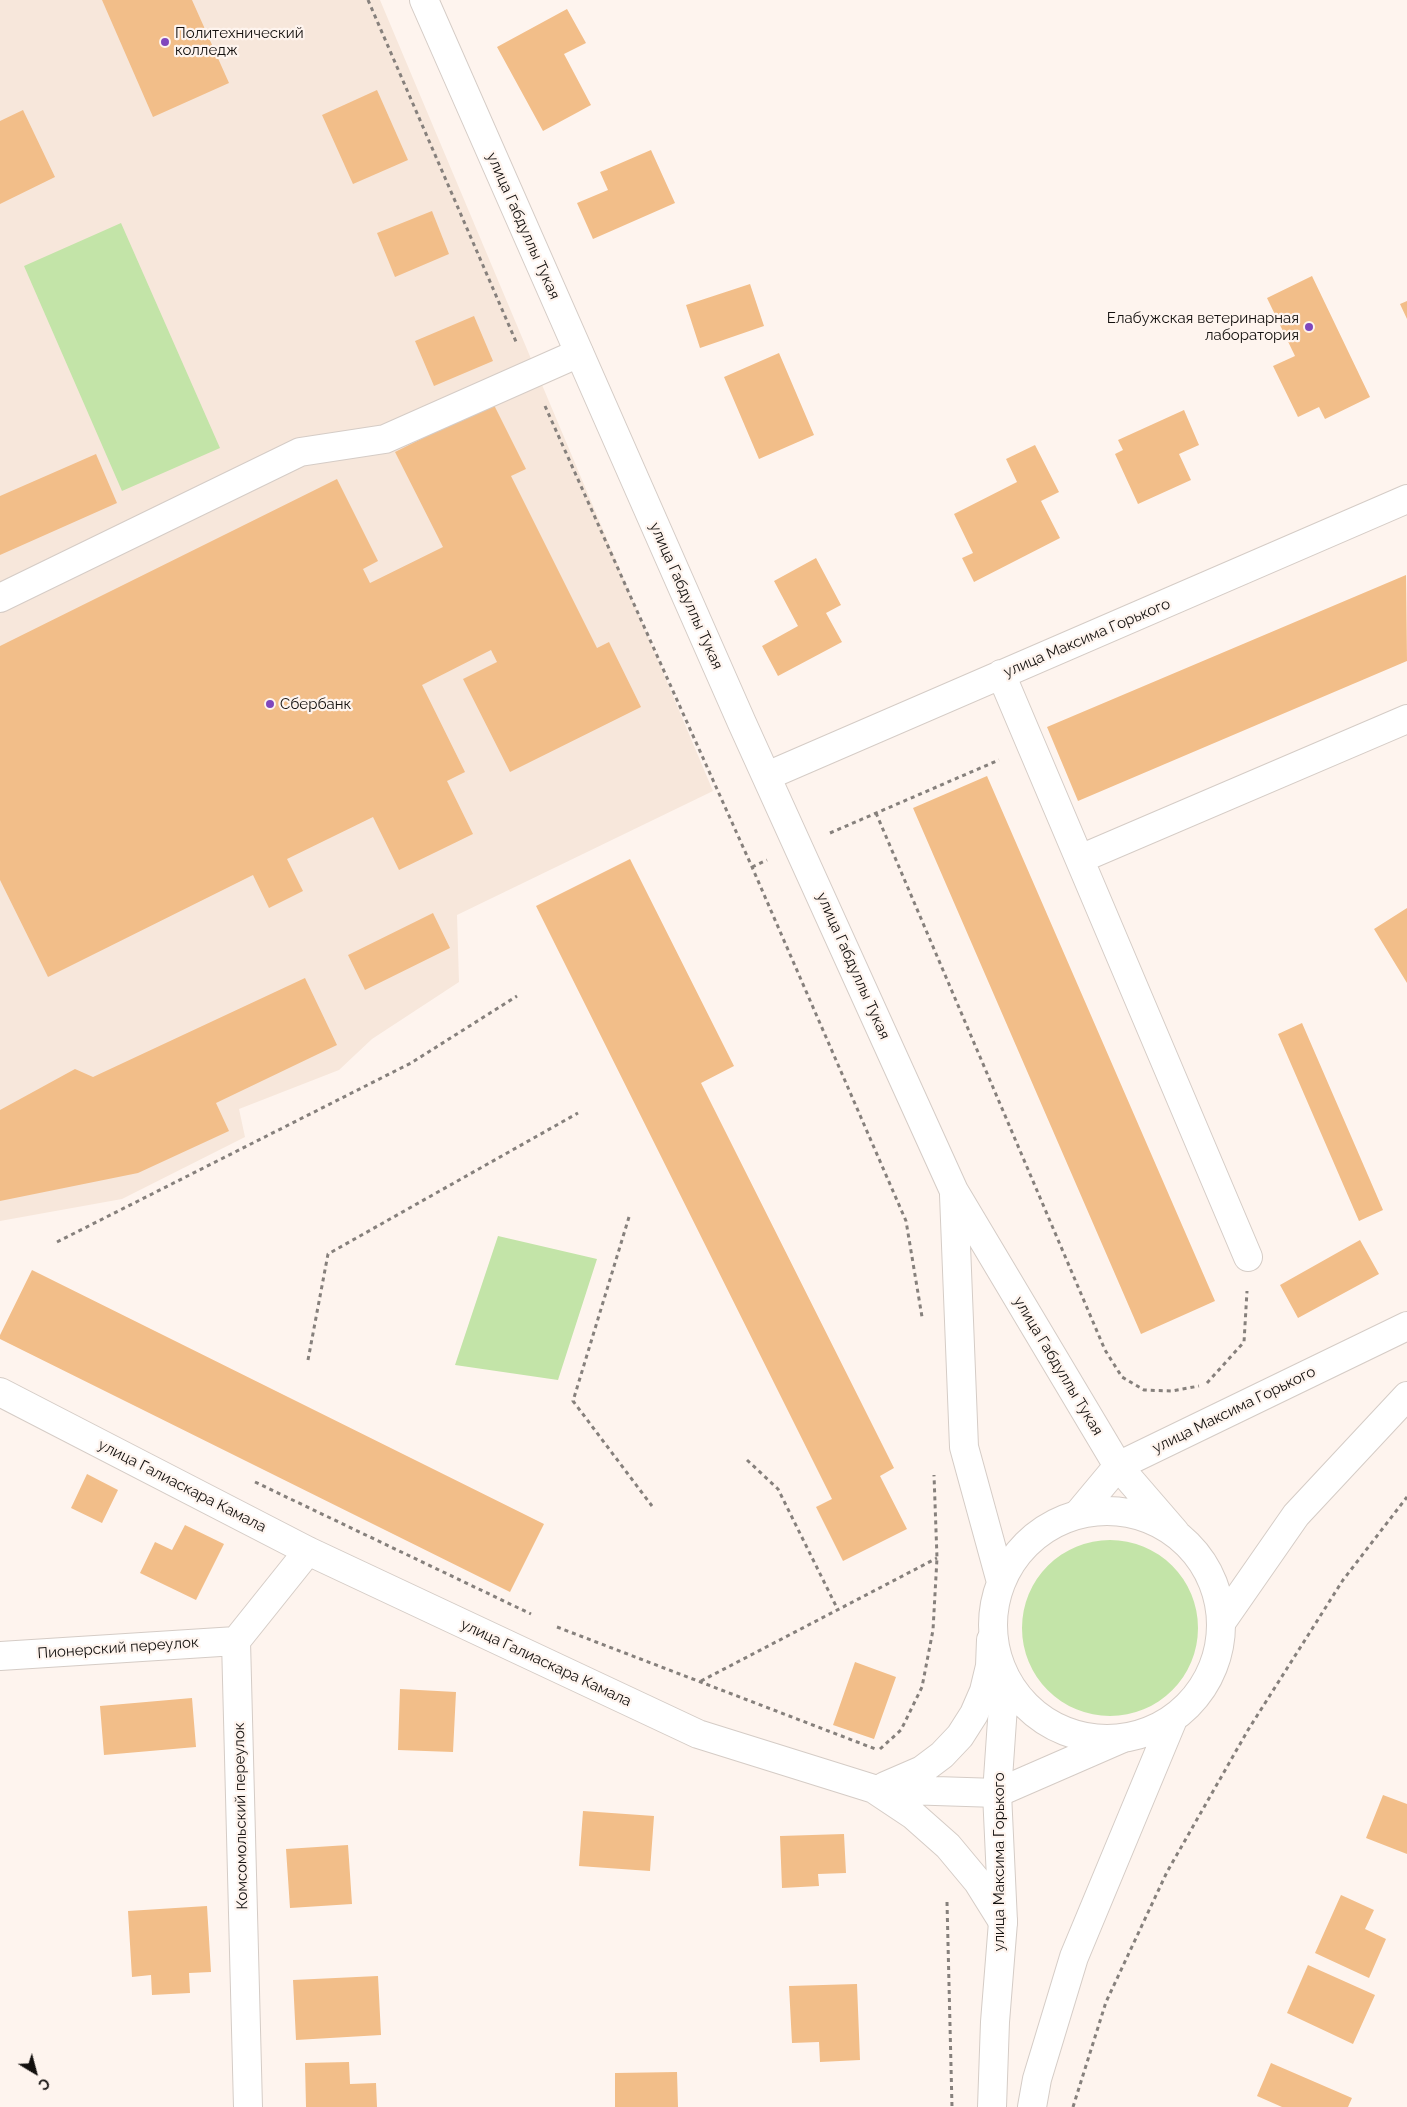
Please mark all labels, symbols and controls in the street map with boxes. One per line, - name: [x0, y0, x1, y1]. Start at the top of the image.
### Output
- place label: Политехнический колледж: [175, 24, 304, 59]
- marker: Политехнический колледж: [159, 36, 171, 48]
- street label: улица Габдуллы Тукая: [482, 150, 564, 302]
- place label: Елабужская ветеринарная лаборатория: [1107, 309, 1299, 344]
- marker: Елабужская ветеринарная лаборатория: [1303, 321, 1315, 333]
- street label: улица Габдуллы Тукая: [645, 520, 727, 672]
- street label: улица Максима Горького: [1001, 595, 1173, 681]
- place label: Сбербанк: [280, 695, 351, 713]
- marker: Сбербанк: [264, 698, 276, 710]
- street label: улица Габдуллы Тукая: [812, 890, 894, 1042]
- street label: улица Габдуллы Тукая: [1009, 1293, 1107, 1439]
- street label: улица Максима Горького: [1150, 1363, 1318, 1457]
- street label: улица Галиаскара Камала: [95, 1436, 269, 1536]
- street label: улица Галиаскара Камала: [458, 1615, 634, 1711]
- street label: Пионерский переулок: [37, 1633, 199, 1663]
- street label: Комсомольский переулок: [230, 1722, 252, 1910]
- street label: улица Максима Горького: [990, 1772, 1008, 1952]
- north arrow: [10, 2047, 60, 2097]
- text: С: [35, 2075, 53, 2093]

